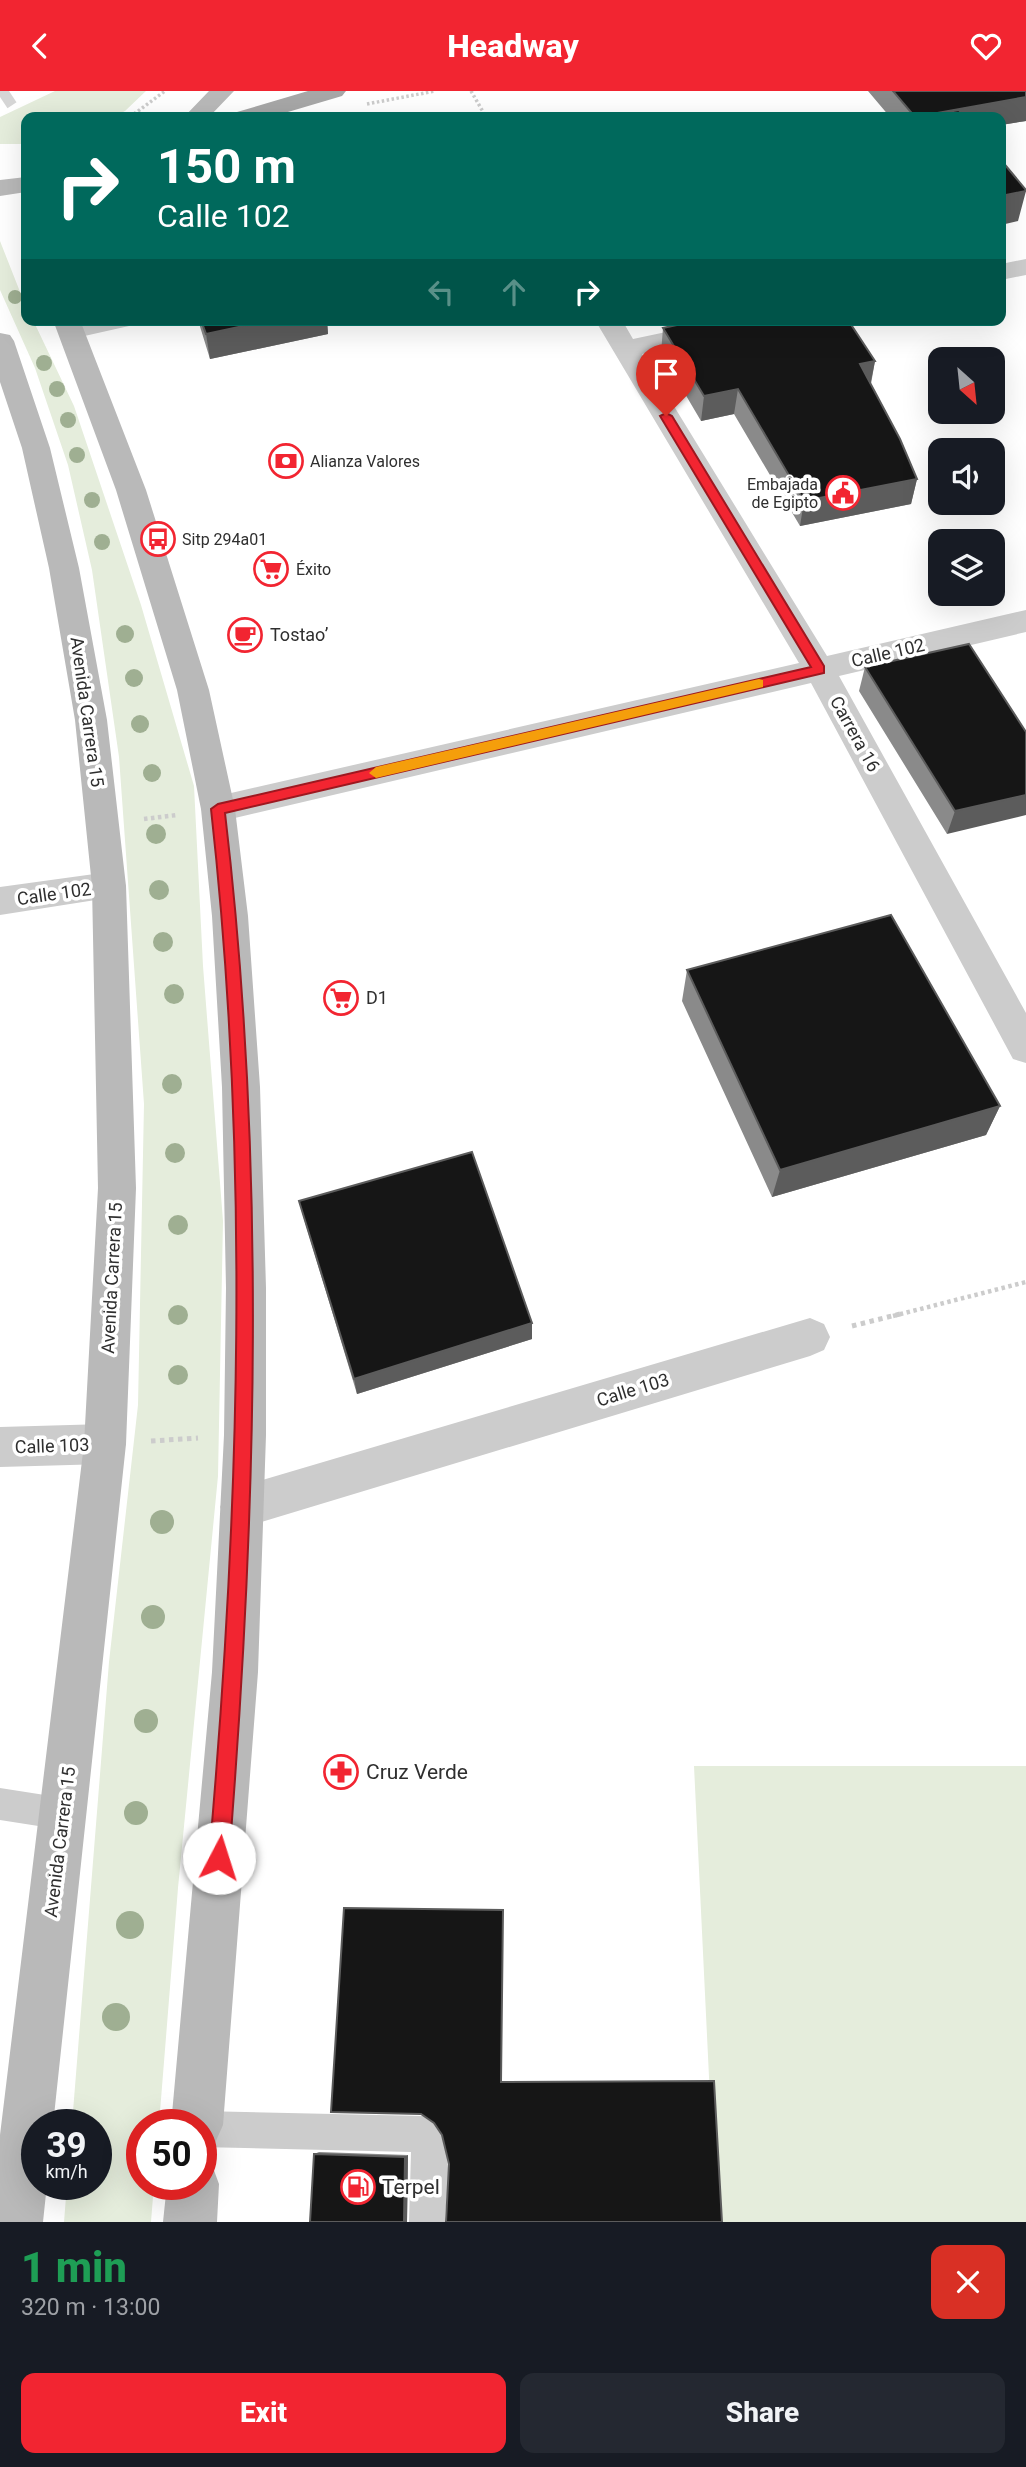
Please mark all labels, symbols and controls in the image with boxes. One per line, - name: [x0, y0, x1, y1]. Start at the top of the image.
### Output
- icon: back: [21, 27, 59, 65]
- text: Headway: [447, 27, 579, 65]
- icon: heart: [967, 27, 1005, 65]
- text: 150 m: [157, 138, 296, 195]
- icon: right: [42, 140, 133, 231]
- text: Calle 102: [157, 197, 290, 235]
- icon: left: [422, 273, 460, 311]
- icon: ahead: [495, 273, 533, 311]
- icon: right: [568, 273, 606, 311]
- pin: [636, 344, 696, 416]
- north arrow: [928, 347, 1004, 423]
- map controls: [928, 347, 1005, 606]
- icon: arrive: [647, 355, 685, 393]
- button: sound: [928, 438, 1005, 515]
- bank icon: Alianza Valores: [267, 442, 305, 480]
- place label: Alianza Valores: [310, 452, 420, 471]
- public building icon: Embajada de Egipto: [824, 474, 862, 512]
- place label: Embajada de Egipto: [747, 475, 818, 512]
- bus stop icon: Sitp 294a01: [139, 520, 177, 558]
- button: layers: [928, 529, 1005, 606]
- place label: Sitp 294a01: [182, 530, 267, 549]
- supermarket icon: Éxito: [252, 550, 290, 588]
- place label: Éxito: [296, 560, 331, 579]
- cafe icon: Tostao’: [226, 616, 264, 654]
- place label: Tostao’: [270, 624, 328, 645]
- street label: Calle 102: [849, 634, 927, 671]
- street label: Avenida Carrera 15: [67, 635, 108, 788]
- street label: Carrera 16: [826, 692, 885, 775]
- street label: Calle 102: [16, 878, 92, 909]
- supermarket icon: D1: [322, 979, 360, 1017]
- place label: D1: [366, 987, 388, 1008]
- street label: Avenida Carrera 15: [97, 1202, 126, 1354]
- street label: Calle 103: [594, 1369, 672, 1410]
- street label: Calle 103: [14, 1434, 90, 1457]
- pharmacy icon: Cruz Verde: [322, 1753, 360, 1791]
- place label: Cruz Verde: [366, 1760, 468, 1784]
- street label: Avenida Carrera 15: [40, 1765, 79, 1918]
- position arrow: [182, 1821, 256, 1895]
- speed limit sign: 50: [126, 2109, 217, 2200]
- text: 39: [46, 2125, 87, 2166]
- text: km/h: [45, 2161, 88, 2182]
- fuel station icon: Terpel: [339, 2168, 377, 2206]
- place label: Terpel: [382, 2175, 440, 2199]
- text: 1 min: [21, 2243, 127, 2292]
- button: close: [931, 2245, 1005, 2319]
- text: 320 m · 13:00: [21, 2294, 160, 2321]
- button: Exit: [21, 2373, 506, 2453]
- button: Share: [520, 2373, 1005, 2453]

